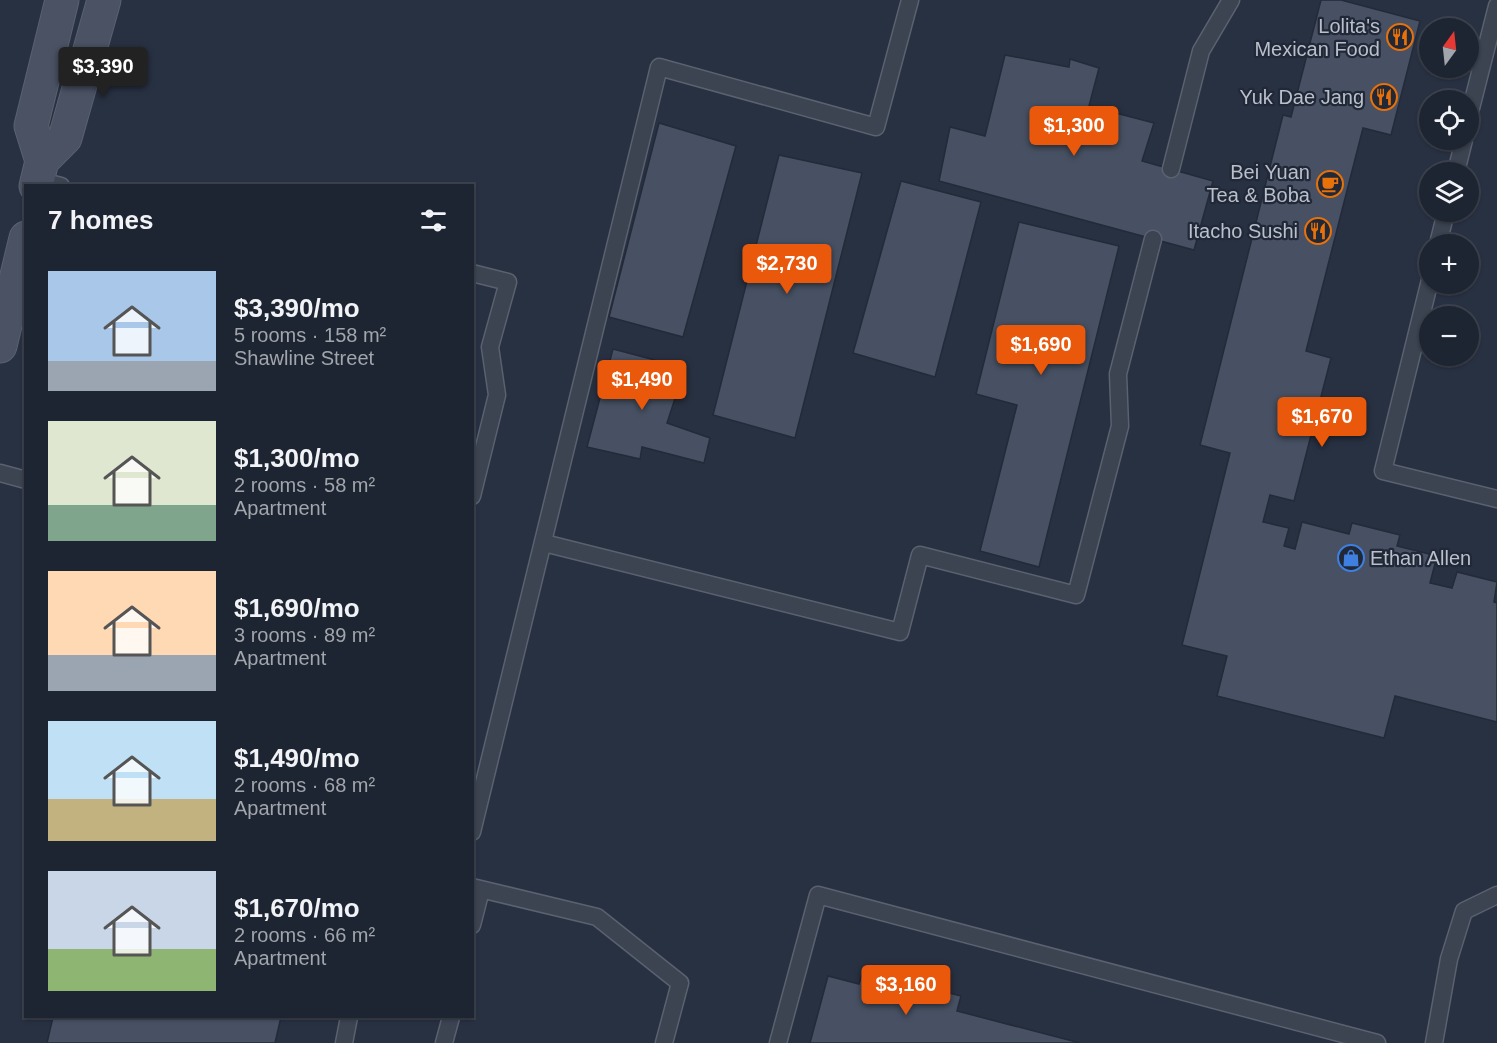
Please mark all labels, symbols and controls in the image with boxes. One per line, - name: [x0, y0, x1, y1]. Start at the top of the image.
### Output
- place label: Lolita's Mexican Food: [1254, 15, 1380, 60]
- north arrow: [1419, 18, 1479, 78]
- map controls: [1419, 18, 1479, 366]
- restaurant icon: Lolita's Mexican Food: [1385, 22, 1415, 52]
- pin: $3,390: [54, 47, 152, 98]
- text: $3,390: [72, 55, 134, 77]
- restaurant icon: Yuk Dae Jang: [1369, 82, 1399, 112]
- place label: Yuk Dae Jang: [1239, 86, 1364, 108]
- button: locate: [1419, 90, 1479, 150]
- pin: $1,300: [1025, 106, 1123, 157]
- text: $1,300: [1043, 114, 1105, 136]
- place label: Bei Yuan Tea & Boba: [1207, 161, 1311, 206]
- button: layers: [1419, 162, 1479, 222]
- cafe icon: Bei Yuan Tea & Boba: [1315, 169, 1345, 199]
- icon: filters: [417, 204, 450, 237]
- text: 7 homes: [48, 205, 154, 235]
- restaurant icon: Itacho Sushi: [1303, 216, 1333, 246]
- place label: Itacho Sushi: [1188, 220, 1298, 242]
- button: +: [1419, 234, 1479, 294]
- pin: $2,730: [738, 244, 836, 295]
- text: $2,730: [756, 252, 818, 274]
- text: $3,390/mo: [234, 293, 360, 323]
- icon: home: [96, 295, 168, 367]
- button: −: [1419, 306, 1479, 366]
- text: 5 rooms · 158 m²: [234, 324, 386, 346]
- pin: $1,690: [992, 325, 1090, 376]
- text: $1,690: [1010, 333, 1072, 355]
- text: Shawline Street: [234, 347, 374, 369]
- pin: $1,490: [593, 360, 691, 411]
- text: $1,490: [611, 368, 673, 390]
- pin: $1,670: [1273, 397, 1371, 448]
- text: $1,670: [1291, 405, 1353, 427]
- text: $1,300/mo: [234, 443, 360, 473]
- icon: home: [96, 445, 168, 517]
- text: 2 rooms · 58 m²: [234, 474, 375, 496]
- text: Apartment: [234, 497, 326, 519]
- shop icon: Ethan Allen: [1336, 543, 1366, 573]
- place label: Ethan Allen: [1370, 547, 1471, 569]
- text: $1,690/mo: [234, 593, 360, 623]
- icon: home: [96, 595, 168, 667]
- text: 3 rooms · 89 m²: [234, 624, 375, 646]
- text: Apartment: [234, 647, 326, 669]
- text: $1,490/mo: [234, 743, 360, 773]
- icon: home: [96, 745, 168, 817]
- text: 2 rooms · 68 m²: [234, 774, 375, 796]
- text: Apartment: [234, 797, 326, 819]
- text: $1,670/mo: [234, 893, 360, 923]
- icon: home: [96, 895, 168, 967]
- text: 2 rooms · 66 m²: [234, 924, 375, 946]
- text: Apartment: [234, 947, 326, 969]
- pin: $3,160: [857, 965, 955, 1016]
- text: $3,160: [875, 973, 937, 995]

